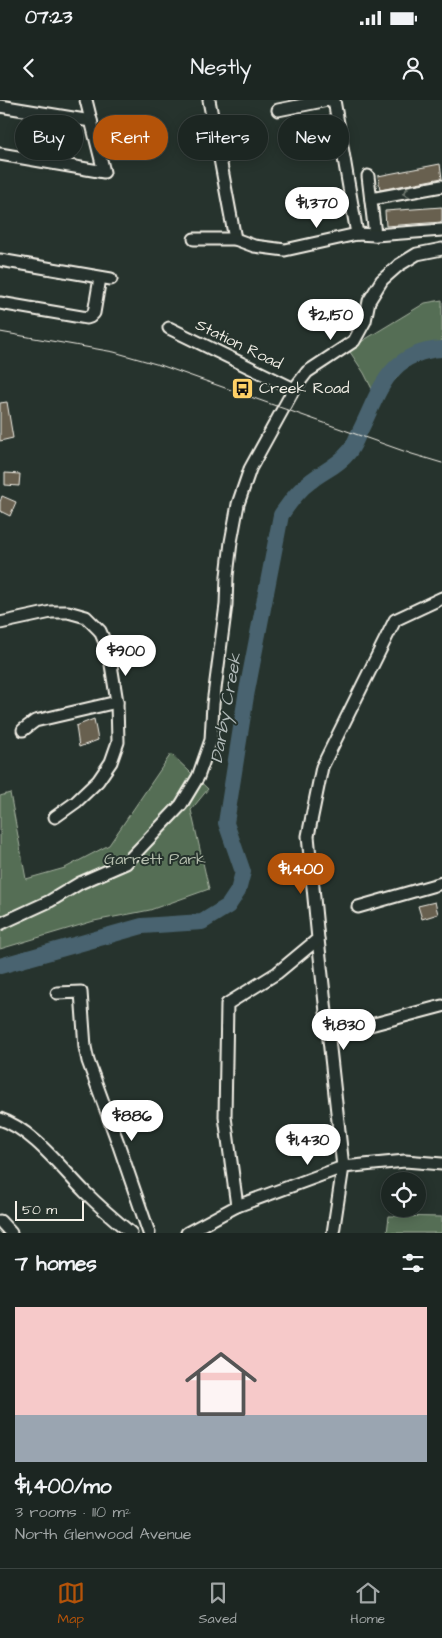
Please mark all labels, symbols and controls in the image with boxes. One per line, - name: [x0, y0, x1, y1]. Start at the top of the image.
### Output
- text: 07:23: [25, 4, 72, 31]
- text: Nestly: [190, 52, 252, 83]
- icon: back: [15, 54, 43, 82]
- icon: person: [399, 54, 427, 82]
- chip: Buy: [15, 115, 83, 160]
- chip: Rent: [93, 115, 168, 160]
- chip: Filters: [178, 115, 268, 160]
- chip: New: [278, 115, 349, 160]
- pin: $1,370: [276, 186, 358, 229]
- one-way arrow: [402, 187, 411, 197]
- text: $1,370: [296, 192, 338, 214]
- pin: $2,150: [290, 298, 372, 341]
- text: $2,150: [309, 304, 353, 326]
- street label: Station Road: [192, 314, 286, 374]
- bus stop icon: Creek Road: [231, 376, 255, 400]
- place label: Creek Road: [259, 377, 349, 399]
- pin: $900: [96, 634, 156, 677]
- text: $900: [107, 640, 145, 662]
- water label: Darby Creek: [204, 650, 249, 765]
- park label: Garrett Park: [104, 848, 206, 870]
- pin: $1,400: [260, 852, 342, 895]
- text: $1,400: [279, 858, 323, 880]
- pin: $1,830: [303, 1008, 385, 1051]
- text: $1,830: [323, 1014, 365, 1036]
- pin: $886: [102, 1100, 162, 1142]
- text: $886: [112, 1105, 152, 1127]
- pin: $1,430: [267, 1124, 349, 1166]
- text: $1,430: [287, 1129, 329, 1151]
- map controls: [381, 1172, 426, 1217]
- button: locate: [381, 1172, 426, 1217]
- scale bar: [15, 1198, 84, 1221]
- text: 50 m: [22, 1200, 57, 1220]
- text: 7 homes: [15, 1249, 97, 1278]
- icon: filters: [399, 1249, 427, 1277]
- icon: home: [176, 1339, 266, 1429]
- text: $1,400/mo: [15, 1472, 112, 1501]
- text: 3 rooms · 110 m²: [15, 1501, 131, 1523]
- text: North Glenwood Avenue: [15, 1523, 191, 1545]
- tab: Map: [57, 1579, 85, 1629]
- tab: Saved: [199, 1579, 237, 1629]
- tab: Home: [350, 1579, 385, 1629]

